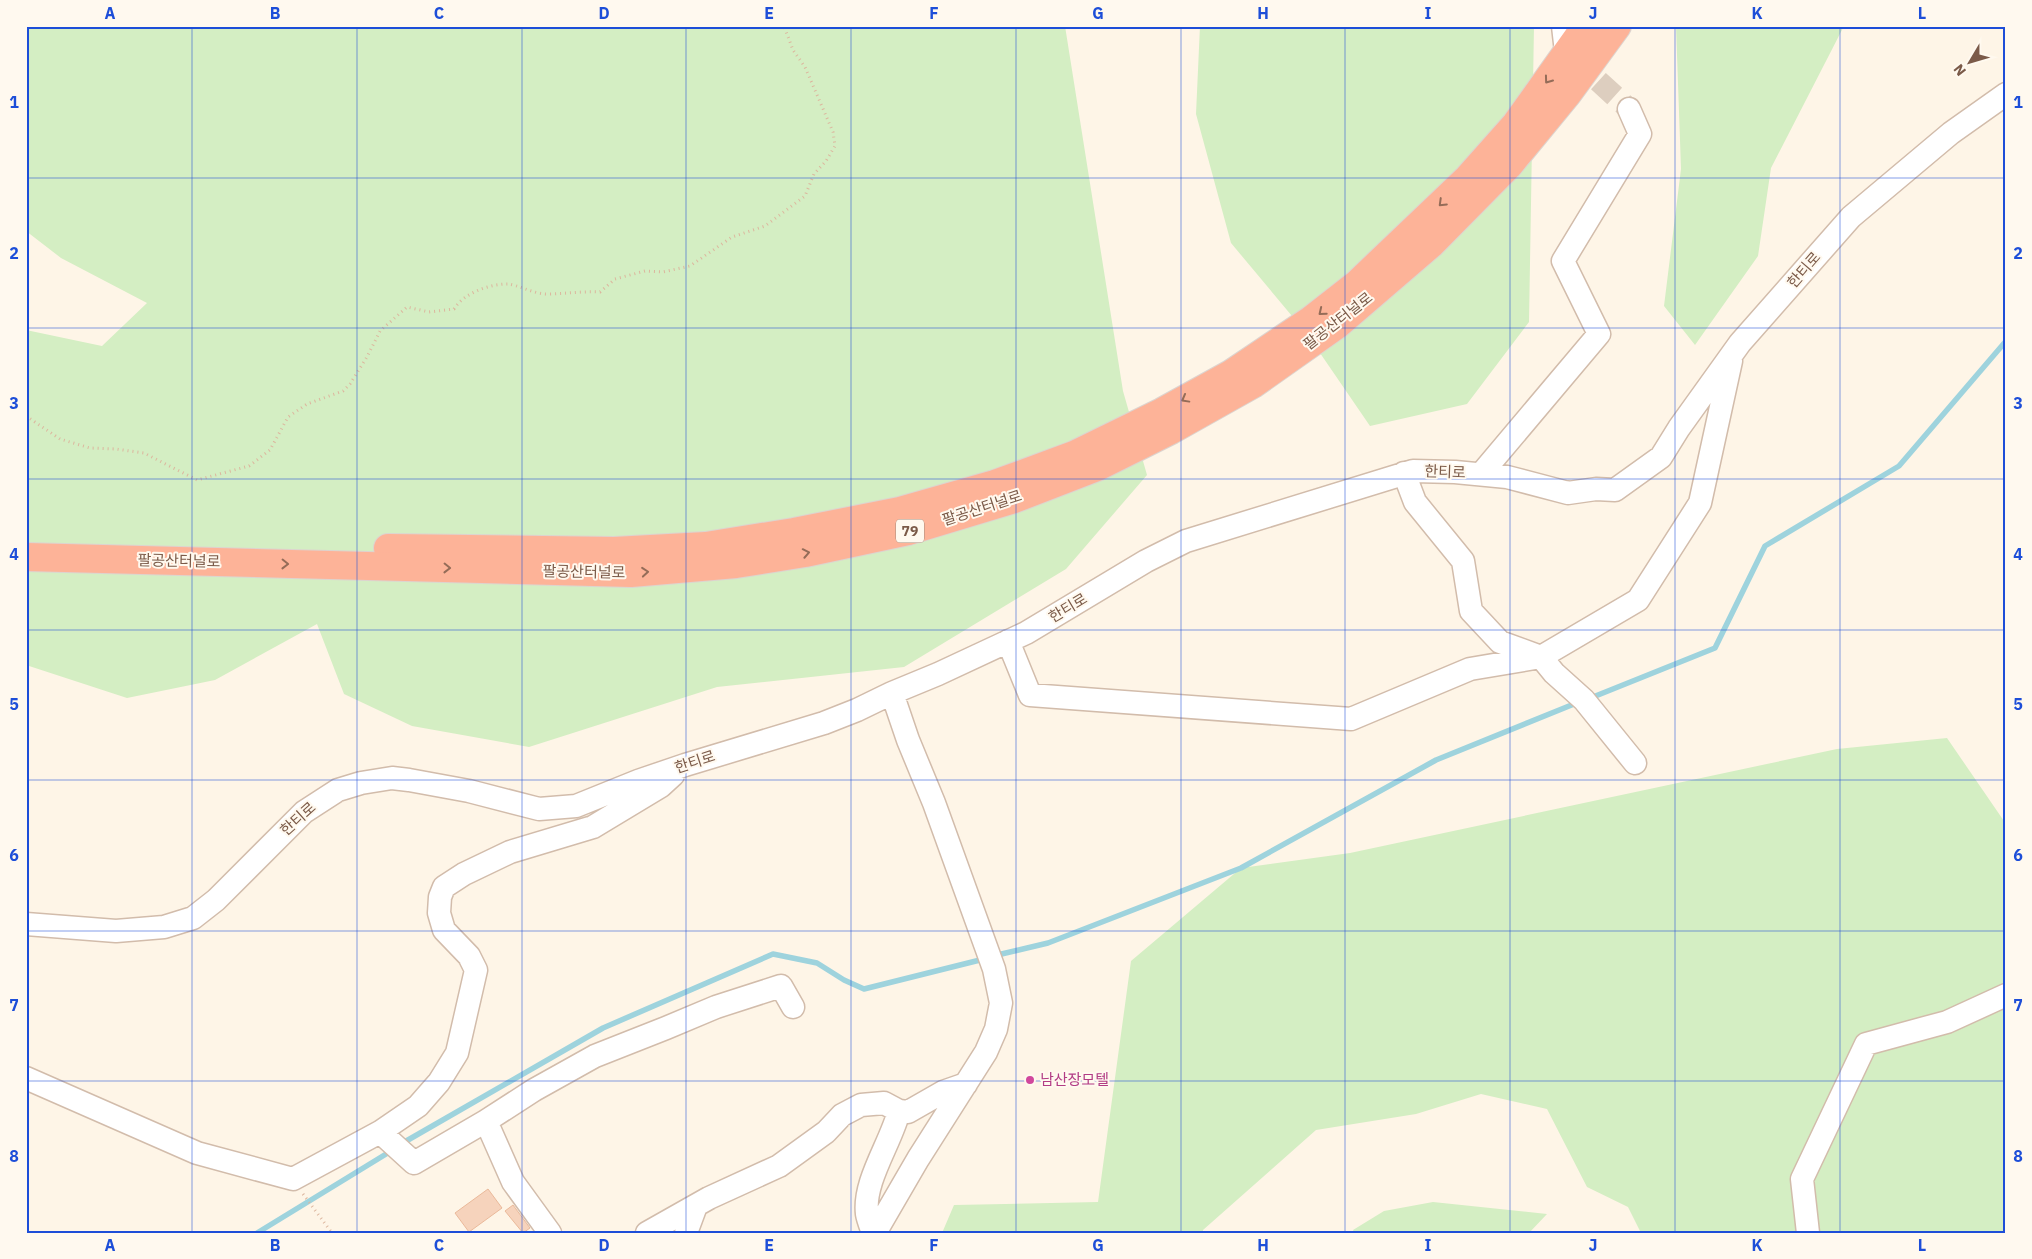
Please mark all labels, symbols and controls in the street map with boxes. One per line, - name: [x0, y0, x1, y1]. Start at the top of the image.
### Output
- text: A: [105, 3, 116, 23]
- text: B: [270, 3, 281, 23]
- text: C: [434, 3, 444, 23]
- text: D: [598, 3, 610, 23]
- text: E: [764, 3, 774, 23]
- text: F: [929, 3, 939, 23]
- text: G: [1092, 3, 1104, 23]
- text: H: [1257, 3, 1269, 23]
- text: I: [1425, 3, 1432, 23]
- text: J: [1589, 3, 1597, 23]
- text: K: [1751, 3, 1763, 23]
- text: L: [1918, 3, 1926, 23]
- north arrow: [1944, 38, 1994, 88]
- text: N: [1950, 60, 1970, 80]
- one-way arrow: [1545, 74, 1554, 84]
- text: 1: [9, 92, 19, 112]
- text: 1: [2013, 92, 2023, 112]
- one-way arrow: [1439, 197, 1448, 206]
- text: 2: [9, 243, 19, 263]
- text: 2: [2013, 243, 2023, 263]
- street label: 한티로: [1783, 248, 1824, 292]
- street label: 팔공산터널로: [1299, 288, 1376, 354]
- one-way arrow: [1318, 306, 1328, 315]
- text: 3: [9, 393, 19, 413]
- one-way arrow: [1181, 393, 1190, 403]
- text: 3: [2013, 393, 2023, 413]
- street label: 한티로: [1424, 461, 1466, 482]
- street label: 팔공산터널로: [940, 486, 1024, 529]
- road number: 79: [896, 520, 924, 542]
- text: 4: [9, 544, 19, 564]
- text: 4: [2013, 544, 2023, 564]
- one-way arrow: [802, 548, 810, 559]
- street label: 팔공산터널로: [137, 550, 221, 571]
- one-way arrow: [282, 559, 289, 569]
- street label: 팔공산터널로: [542, 561, 626, 582]
- one-way arrow: [444, 563, 452, 573]
- one-way arrow: [641, 567, 649, 578]
- street label: 한티로: [1045, 589, 1090, 626]
- text: 5: [9, 694, 19, 714]
- text: 5: [2013, 694, 2023, 714]
- street label: 한티로: [672, 746, 717, 777]
- street label: 한티로: [276, 798, 319, 840]
- text: 6: [9, 845, 19, 865]
- text: 6: [2013, 845, 2023, 865]
- text: 7: [9, 995, 19, 1015]
- text: 7: [2013, 995, 2023, 1015]
- place label: 남산장모텔: [1040, 1070, 1109, 1089]
- marker: 남산장모텔: [1024, 1074, 1036, 1086]
- text: 8: [9, 1146, 19, 1166]
- text: 8: [2013, 1146, 2023, 1166]
- text: A: [105, 1235, 116, 1255]
- text: B: [270, 1235, 281, 1255]
- text: C: [434, 1235, 444, 1255]
- text: D: [598, 1235, 610, 1255]
- text: E: [764, 1235, 774, 1255]
- text: F: [929, 1235, 939, 1255]
- text: G: [1092, 1235, 1104, 1255]
- text: H: [1257, 1235, 1269, 1255]
- text: I: [1425, 1235, 1432, 1255]
- text: J: [1589, 1235, 1597, 1255]
- text: K: [1751, 1235, 1763, 1255]
- text: L: [1918, 1235, 1926, 1255]

